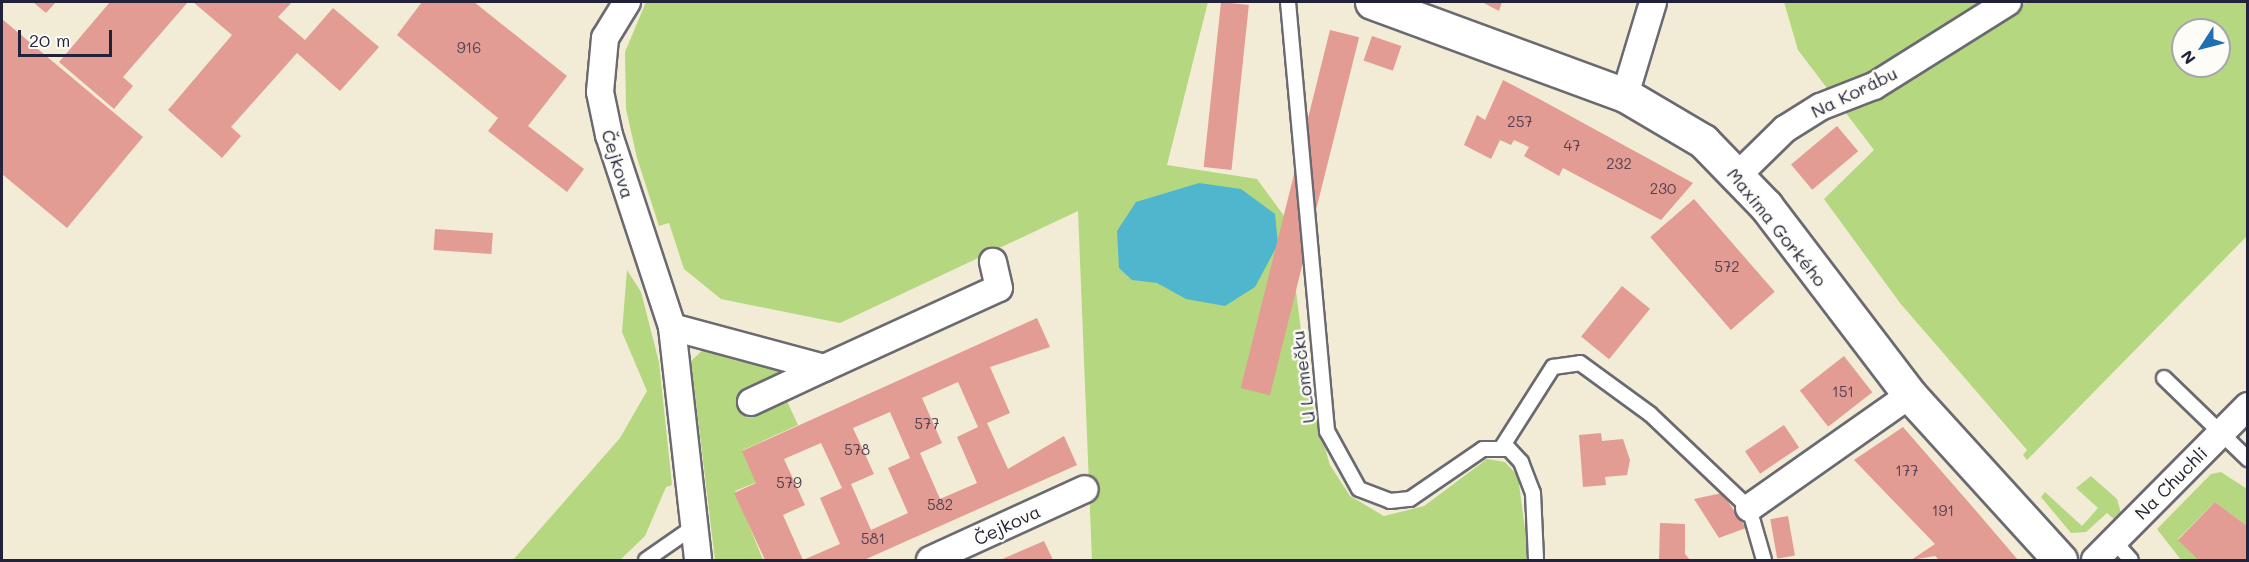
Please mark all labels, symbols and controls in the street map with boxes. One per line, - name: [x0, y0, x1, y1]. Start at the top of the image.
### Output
- scale bar: [21, 18, 116, 56]
- north arrow: [2171, 18, 2231, 78]
- text: 20 m: [29, 28, 70, 52]
- house number: 916: [457, 39, 481, 57]
- text: N: [2176, 47, 2200, 69]
- street label: Na Korábu: [1807, 62, 1901, 122]
- house number: 257: [1507, 113, 1533, 131]
- street label: Čejkova: [597, 127, 639, 201]
- house number: 47: [1563, 137, 1581, 155]
- house number: 232: [1606, 155, 1632, 173]
- street label: Maxima Gorkého: [1723, 163, 1831, 291]
- house number: 230: [1650, 180, 1676, 198]
- house number: 572: [1714, 258, 1740, 276]
- street label: U Lomečku: [1287, 329, 1319, 425]
- house number: 151: [1832, 383, 1854, 401]
- house number: 577: [914, 415, 940, 433]
- house number: 578: [844, 441, 870, 459]
- street label: Na Chuchli: [2130, 442, 2212, 524]
- house number: 177: [1895, 462, 1919, 480]
- house number: 579: [776, 474, 802, 492]
- house number: 582: [927, 496, 953, 514]
- street label: Čejkova: [970, 500, 1044, 550]
- house number: 191: [1932, 502, 1954, 520]
- house number: 581: [861, 530, 885, 548]

